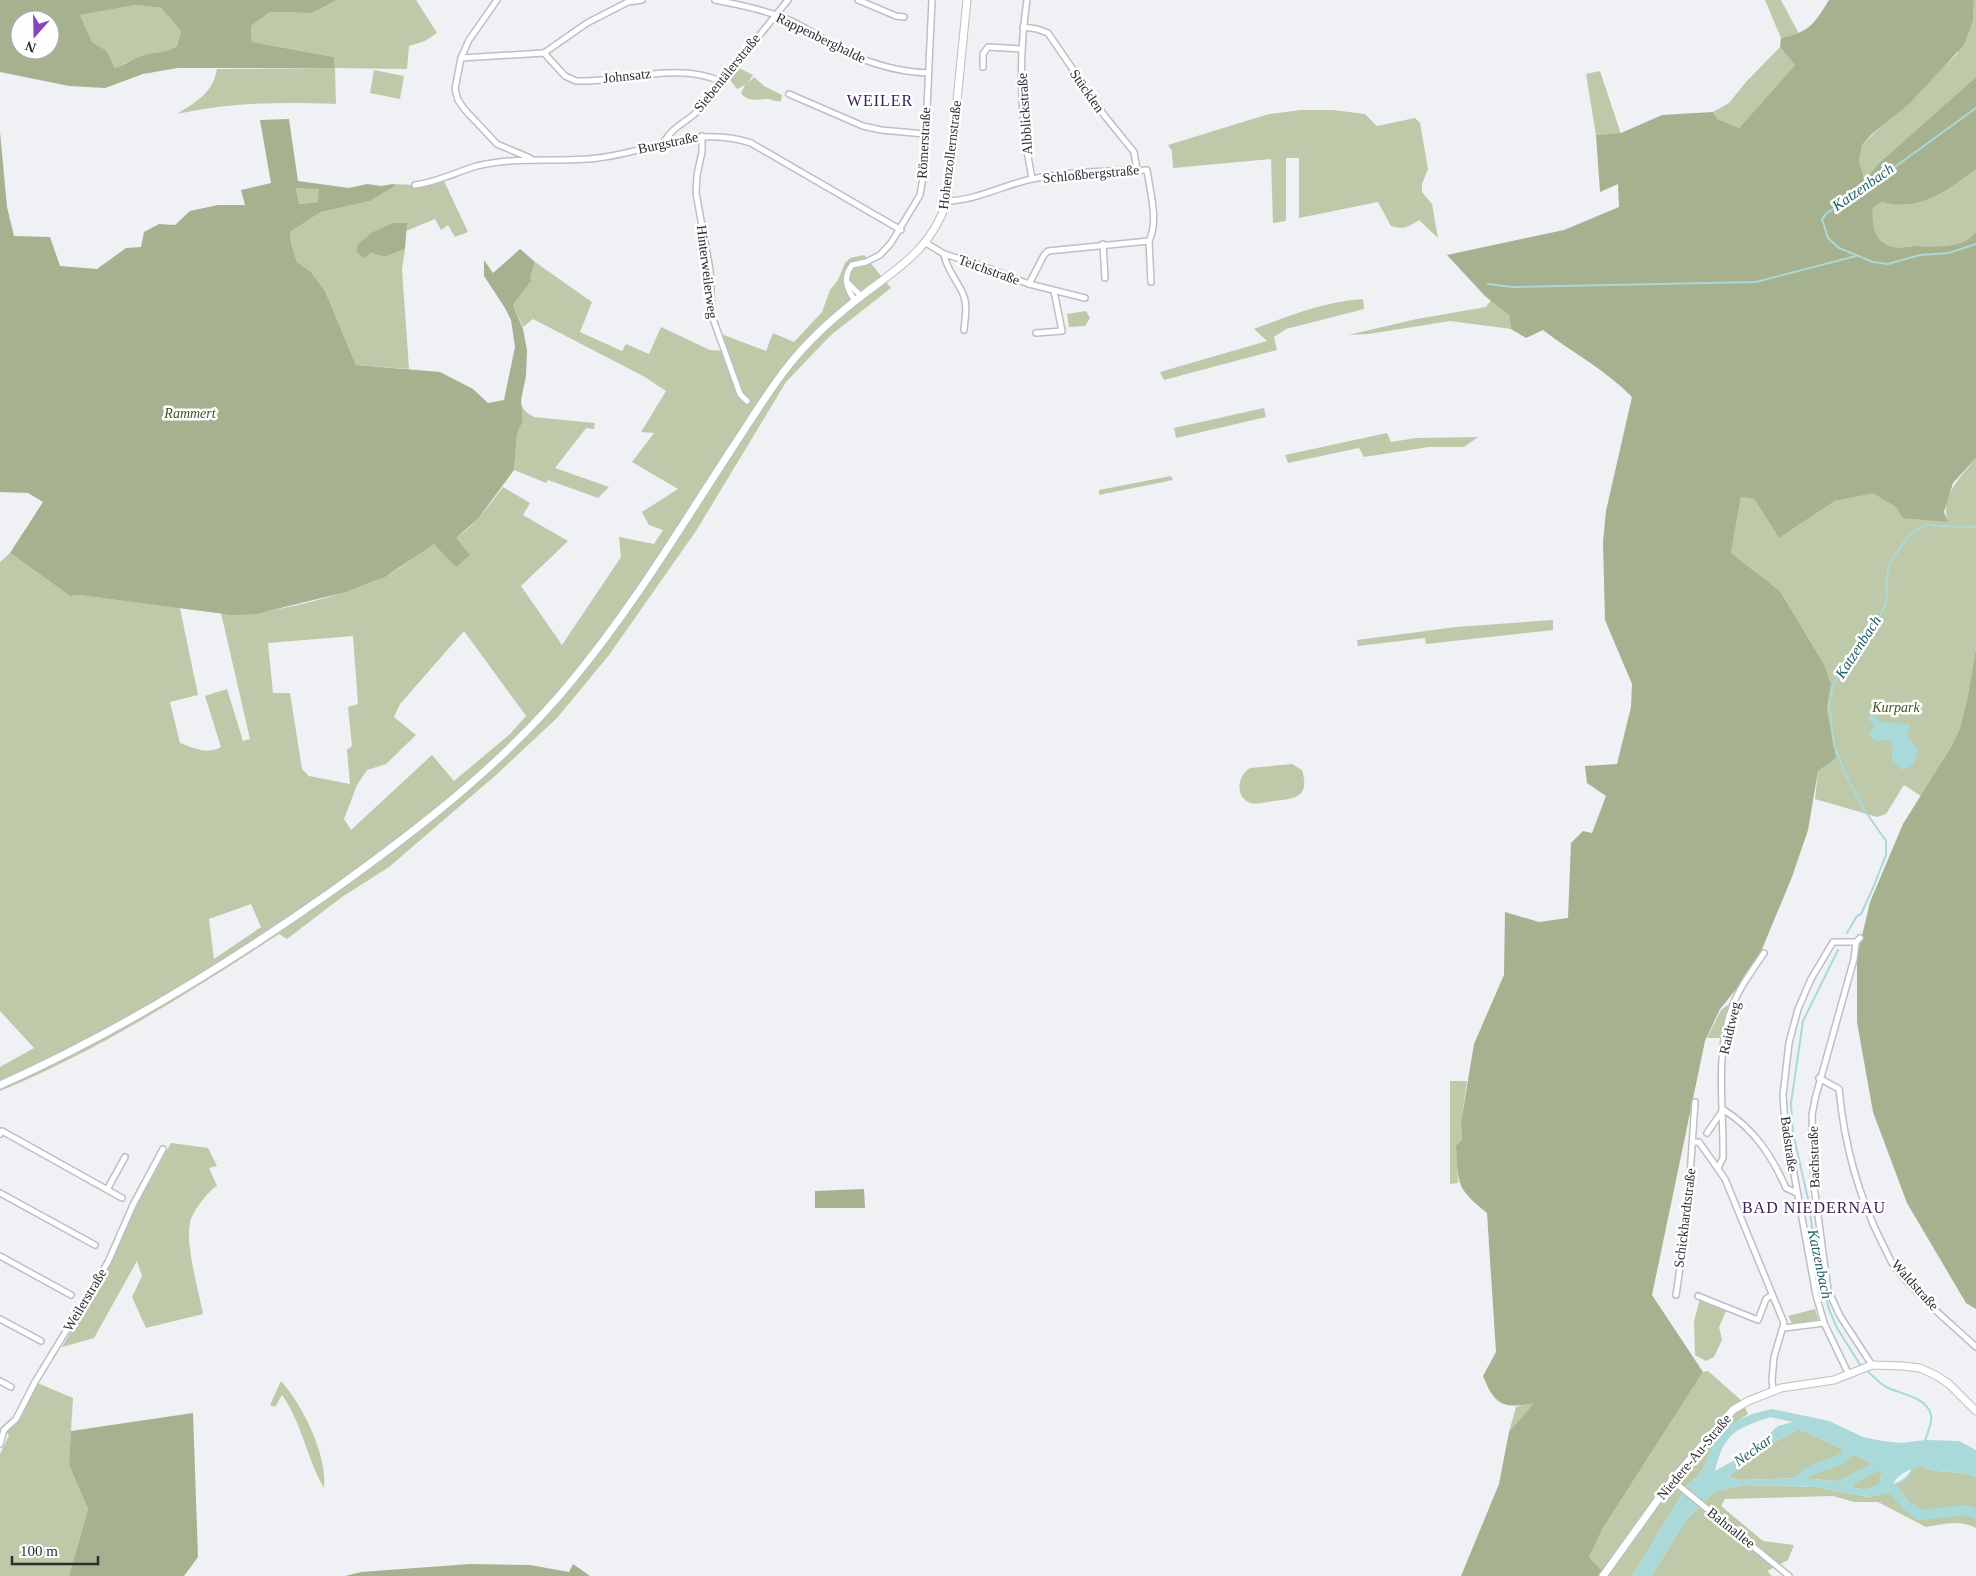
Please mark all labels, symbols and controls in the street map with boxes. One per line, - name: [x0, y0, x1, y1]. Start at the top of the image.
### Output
- north arrow: [10, 10, 60, 60]
- street label: Rappenberghalde: [774, 10, 868, 66]
- street label: Siebentälerstraße: [691, 31, 763, 115]
- text: N: [23, 38, 38, 56]
- street label: Johnsatz: [602, 66, 652, 86]
- street label: Stücklen: [1067, 67, 1107, 115]
- street label: Albblickstraße: [1015, 72, 1035, 156]
- district label: WEILER: [847, 92, 913, 109]
- street label: Hohenzollernstraße: [936, 100, 964, 210]
- street label: Römerstraße: [915, 107, 933, 179]
- street label: Burgstraße: [637, 129, 699, 157]
- water label: Katzenbach: [1829, 160, 1897, 214]
- street label: Schloßbergstraße: [1042, 162, 1140, 186]
- street label: Hinterweilerweg: [694, 224, 720, 320]
- street label: Teichstraße: [956, 252, 1022, 288]
- park label: Rammert: [163, 406, 217, 421]
- water label: Katzenbach: [1831, 613, 1884, 682]
- park label: Kurpark: [1871, 700, 1921, 715]
- street label: Raidtweg: [1717, 1000, 1743, 1056]
- street label: Badstraße: [1778, 1115, 1800, 1173]
- street label: Bachstraße: [1805, 1126, 1823, 1188]
- street label: Schickhardtstraße: [1671, 1167, 1699, 1269]
- district label: BAD NIEDERNAU: [1742, 1199, 1886, 1216]
- water label: Katzenbach: [1805, 1227, 1835, 1300]
- street label: Waldstraße: [1888, 1257, 1942, 1313]
- street label: Weilerstraße: [60, 1266, 110, 1334]
- street label: Niedere-Au-Straße: [1654, 1411, 1734, 1503]
- water label: Neckar: [1730, 1431, 1775, 1470]
- street label: Bahnallee: [1704, 1505, 1758, 1551]
- scale bar: [12, 1534, 99, 1566]
- text: 100 m: [20, 1543, 58, 1559]

